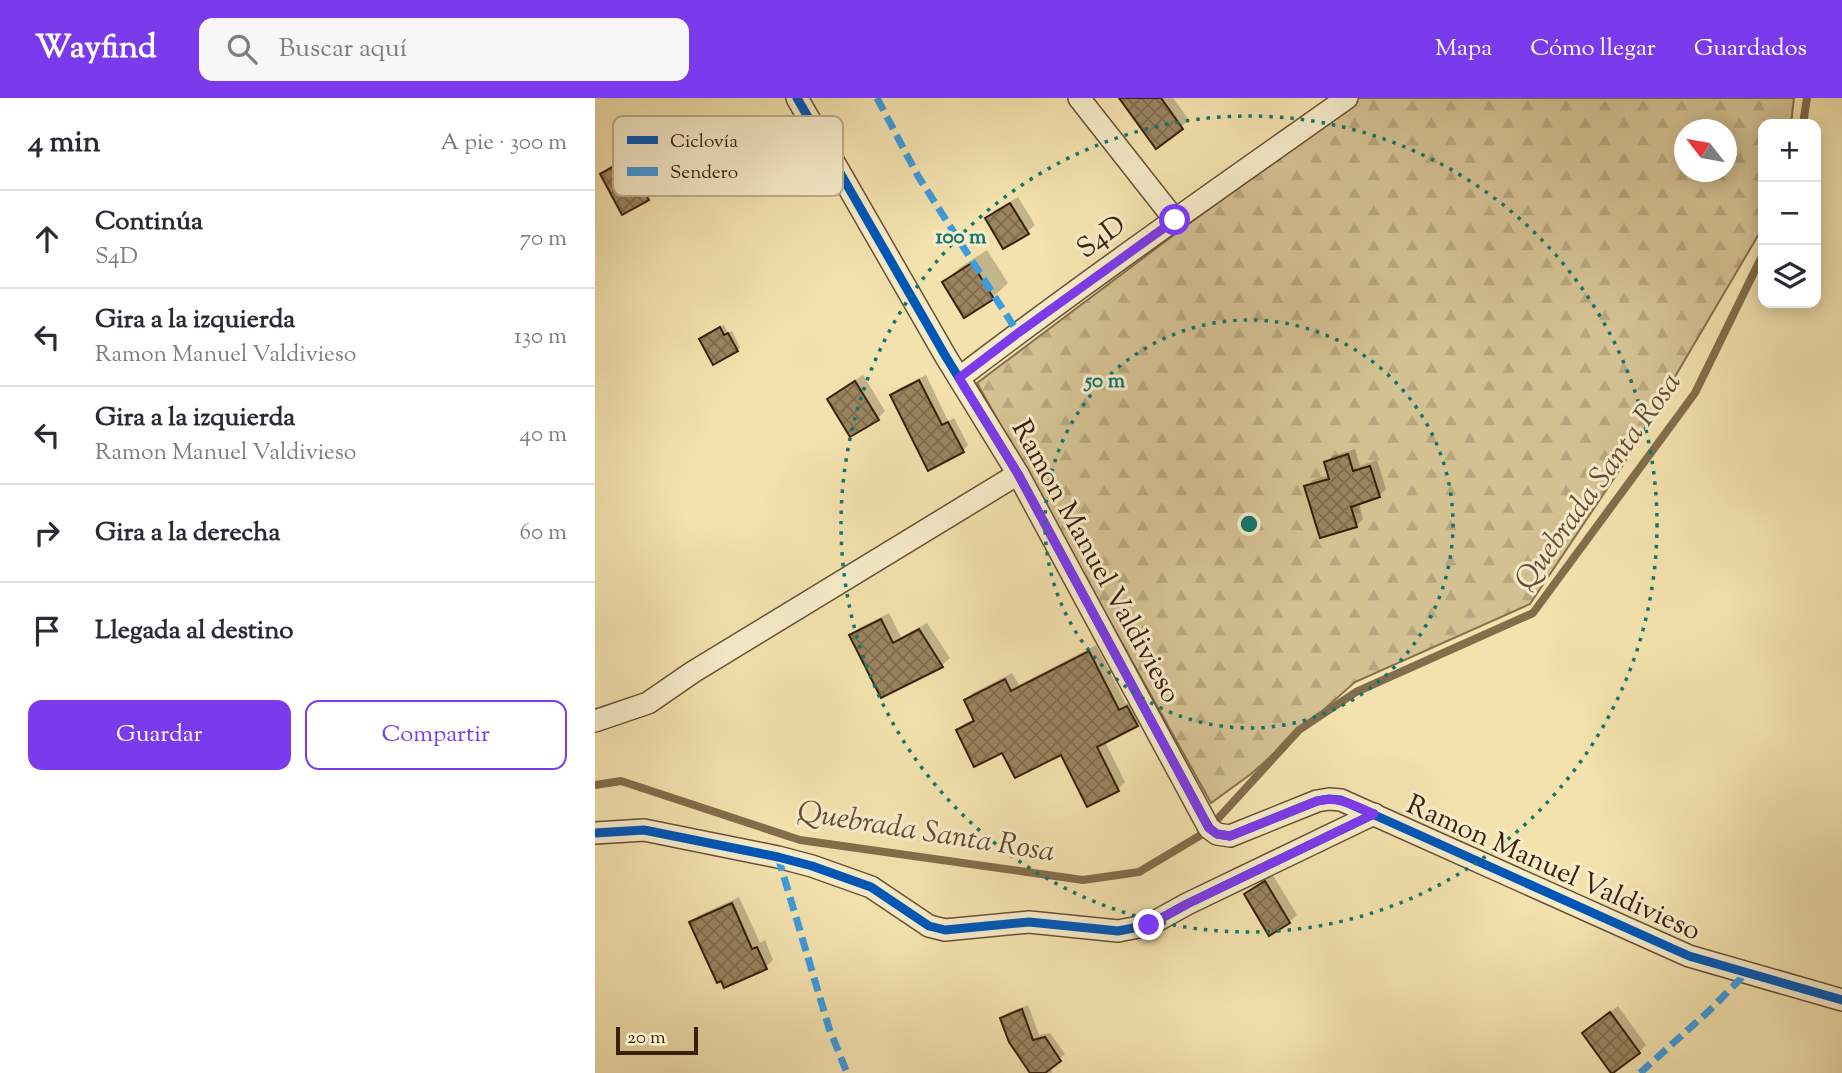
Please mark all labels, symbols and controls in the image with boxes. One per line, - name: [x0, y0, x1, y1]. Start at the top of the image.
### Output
- search box: [199, 18, 689, 81]
- text: Wayfind: [35, 25, 157, 73]
- icon: search: [223, 30, 261, 68]
- text: Buscar aquí: [279, 31, 407, 68]
- text: Mapa: [1435, 32, 1492, 66]
- text: Cómo llegar: [1530, 32, 1656, 66]
- text: Guardados: [1694, 32, 1807, 66]
- legend: [613, 116, 843, 196]
- north arrow: [1674, 119, 1737, 182]
- map controls: [1758, 119, 1821, 308]
- button: +: [1758, 119, 1821, 182]
- text: 4 min: [28, 122, 101, 165]
- text: A pie · 300 m: [441, 127, 567, 160]
- text: Ciclovía: [670, 129, 738, 156]
- text: Sendero: [670, 160, 738, 187]
- button: −: [1758, 182, 1821, 245]
- text: Continúa: [95, 204, 203, 241]
- route start: [1159, 204, 1190, 235]
- street label: S4D: [1069, 206, 1135, 270]
- icon: ahead: [28, 220, 66, 258]
- text: 70 m: [520, 223, 567, 256]
- text: 100 m: [936, 223, 987, 253]
- text: S4D: [95, 241, 138, 274]
- button: layers: [1758, 245, 1821, 308]
- text: Gira a la izquierda: [95, 302, 295, 339]
- icon: left: [28, 318, 66, 356]
- text: 130 m: [514, 321, 567, 354]
- text: Ramon Manuel Valdivieso: [95, 339, 356, 372]
- water label: Quebrada Santa Rosa: [1505, 364, 1693, 600]
- text: 50 m: [1083, 367, 1126, 397]
- text: Gira a la izquierda: [95, 400, 295, 437]
- street label: Ramon Manuel Valdivieso: [1000, 413, 1190, 711]
- icon: left: [28, 416, 66, 454]
- text: 40 m: [520, 419, 567, 452]
- text: Ramon Manuel Valdivieso: [95, 437, 356, 470]
- centre of rings: [1237, 512, 1261, 536]
- icon: right: [28, 514, 66, 552]
- text: Gira a la derecha: [95, 515, 280, 552]
- text: 60 m: [519, 517, 567, 550]
- icon: arrive: [28, 612, 66, 650]
- text: Llegada al destino: [95, 613, 293, 650]
- button: Guardar: [28, 700, 291, 770]
- button: Compartir: [305, 700, 567, 770]
- street label: Ramon Manuel Valdivieso: [1399, 786, 1707, 952]
- water label: Quebrada Santa Rosa: [794, 791, 1058, 875]
- route end: [1133, 909, 1164, 940]
- scale bar: [616, 1024, 698, 1056]
- text: 20 m: [627, 1025, 666, 1052]

